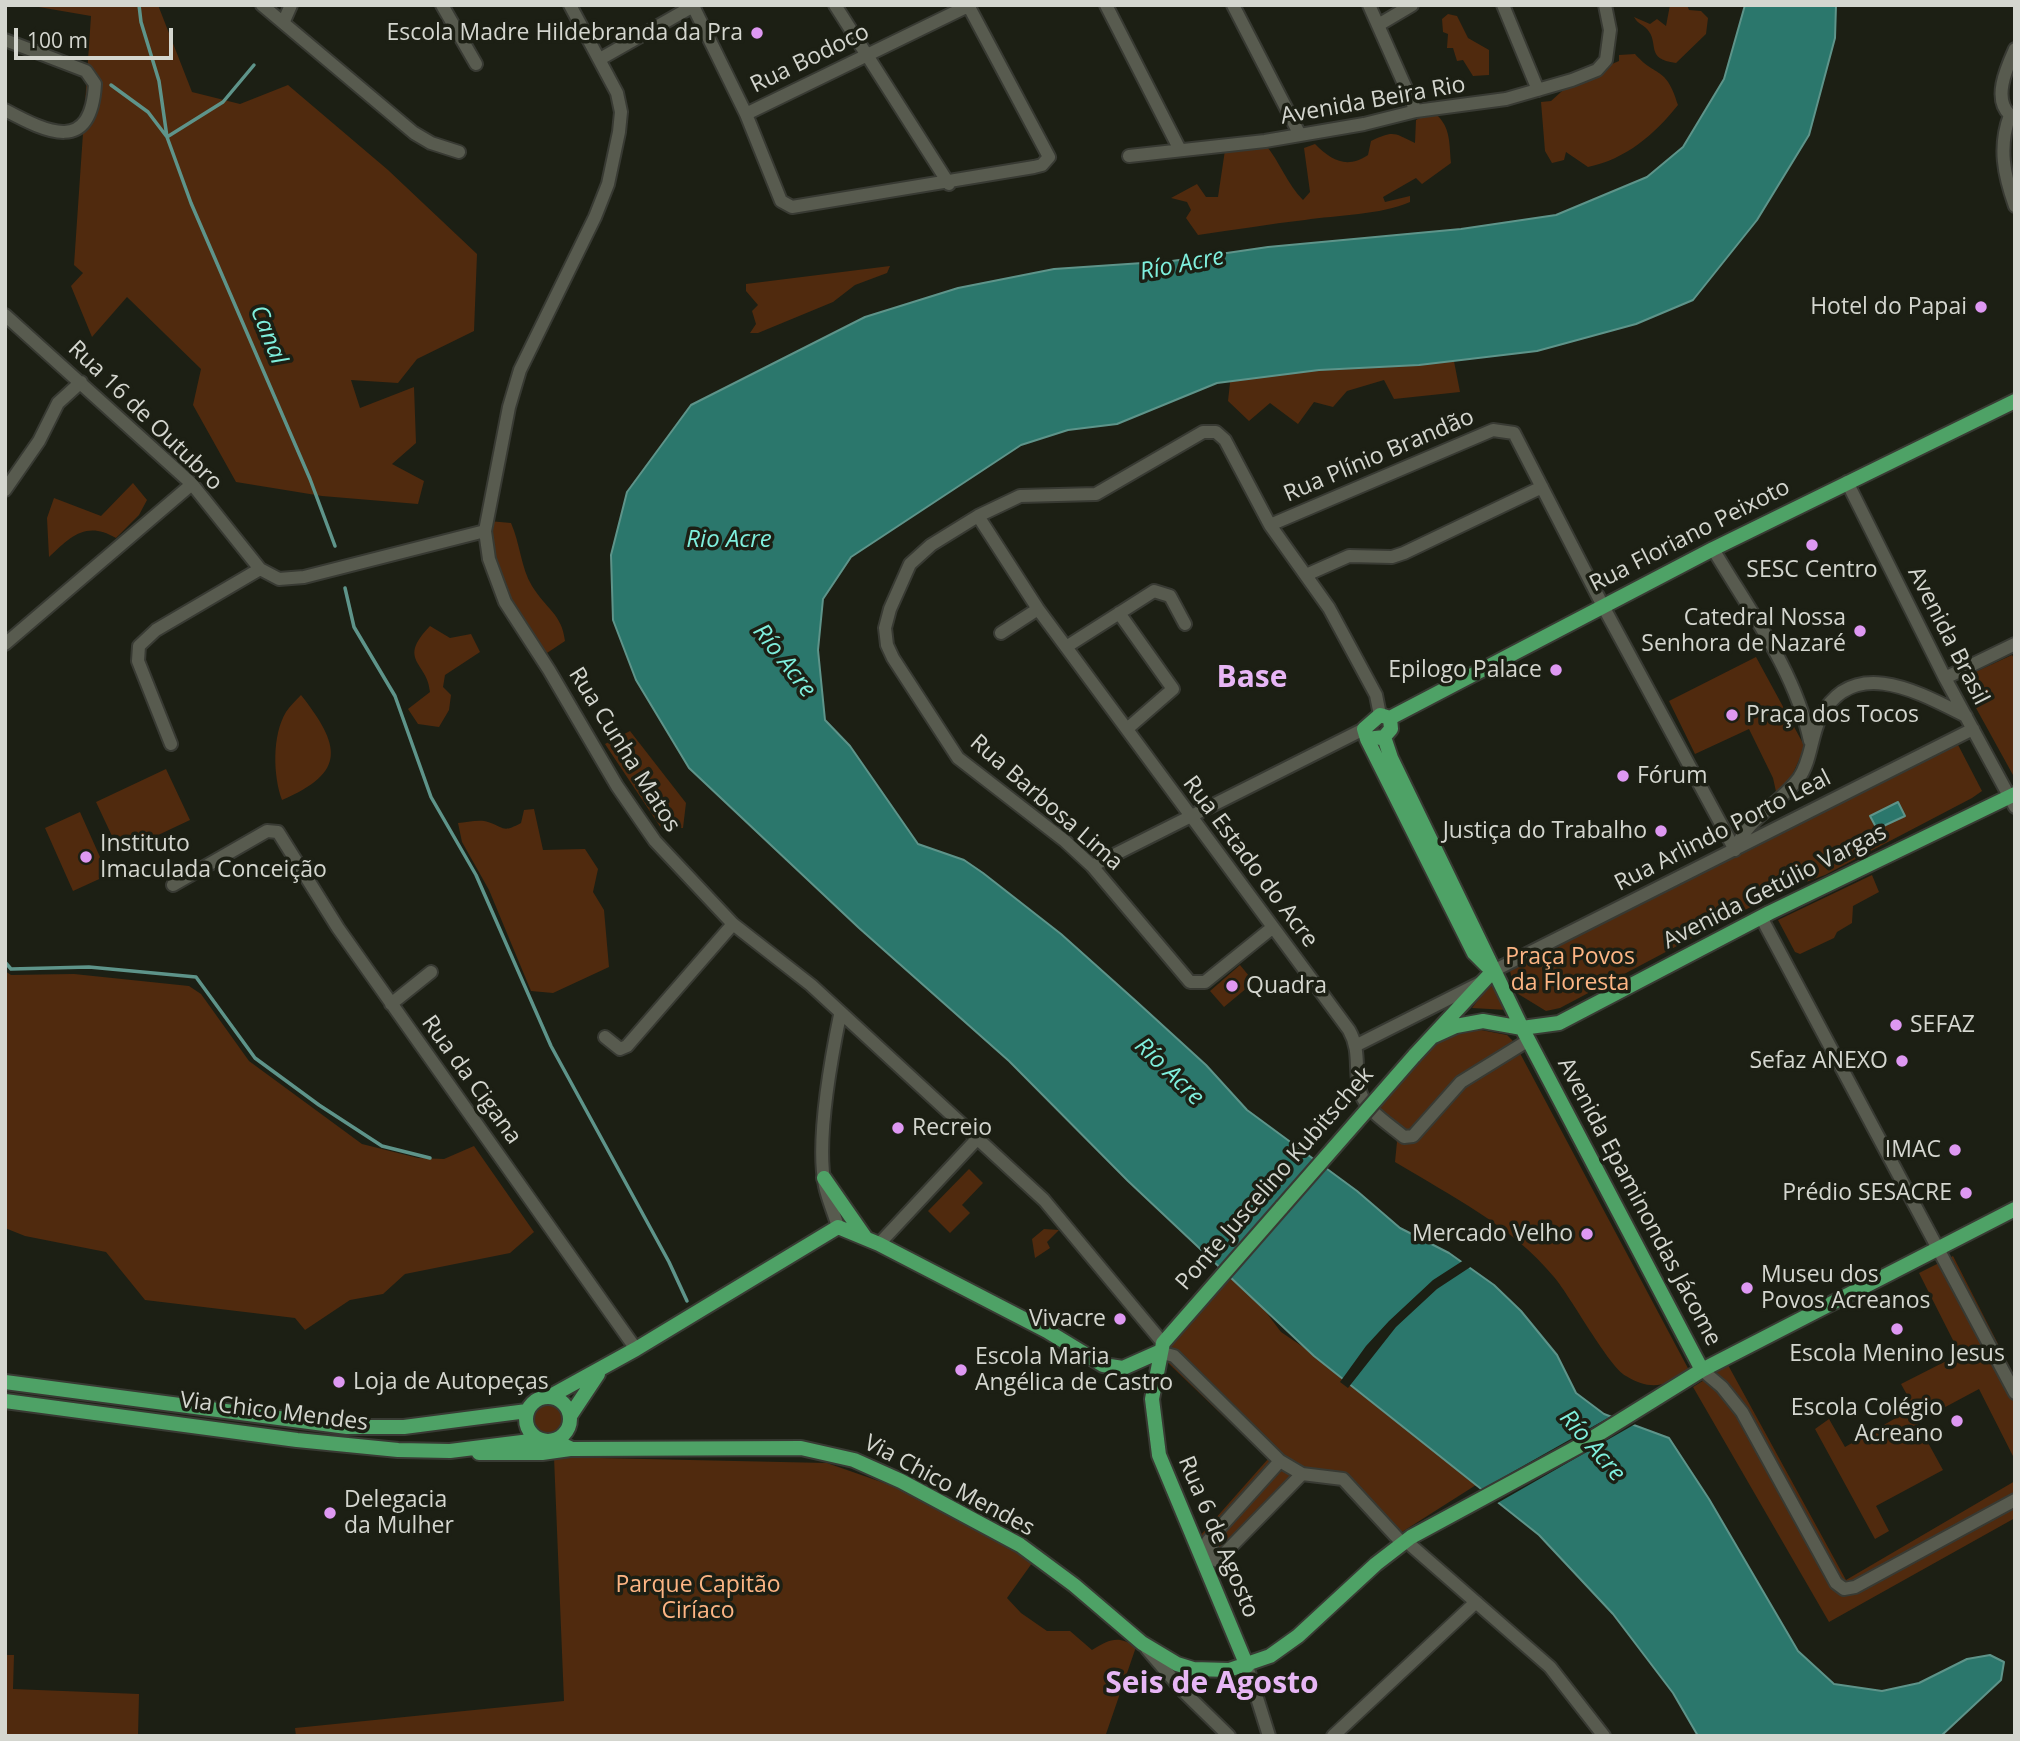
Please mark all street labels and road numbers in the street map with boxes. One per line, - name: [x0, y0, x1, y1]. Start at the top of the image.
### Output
- street label: Rua Bodoco: [746, 18, 874, 100]
- street label: Avenida Beira Rio: [1278, 71, 1468, 131]
- street label: Rua 16 de Outubro: [62, 335, 228, 497]
- street label: Rua Plínio Brandão: [1280, 403, 1478, 509]
- street label: Rua Floriano Peixoto: [1585, 474, 1795, 598]
- street label: Avenida Brasil: [1901, 562, 1995, 710]
- street label: Rua Cunha Matos: [562, 663, 686, 837]
- street label: Rua Barbosa Lima: [964, 729, 1128, 877]
- street label: Rua Arlindo Porto Leal: [1610, 764, 1836, 898]
- street label: Rua Estado do Acre: [1177, 771, 1323, 953]
- street label: Avenida Getúlio Vargas: [1659, 819, 1891, 955]
- street label: Rua da Cigana: [415, 1010, 527, 1150]
- street label: Avenida Epaminondas Jácome: [1551, 1053, 1727, 1351]
- street label: Ponte Juscelino Kubitschek: [1170, 1062, 1380, 1296]
- street label: Via Chico Mendes: [178, 1387, 370, 1437]
- street label: Via Chico Mendes: [859, 1429, 1039, 1543]
- street label: Rua 6 de Agosto: [1171, 1452, 1265, 1622]

